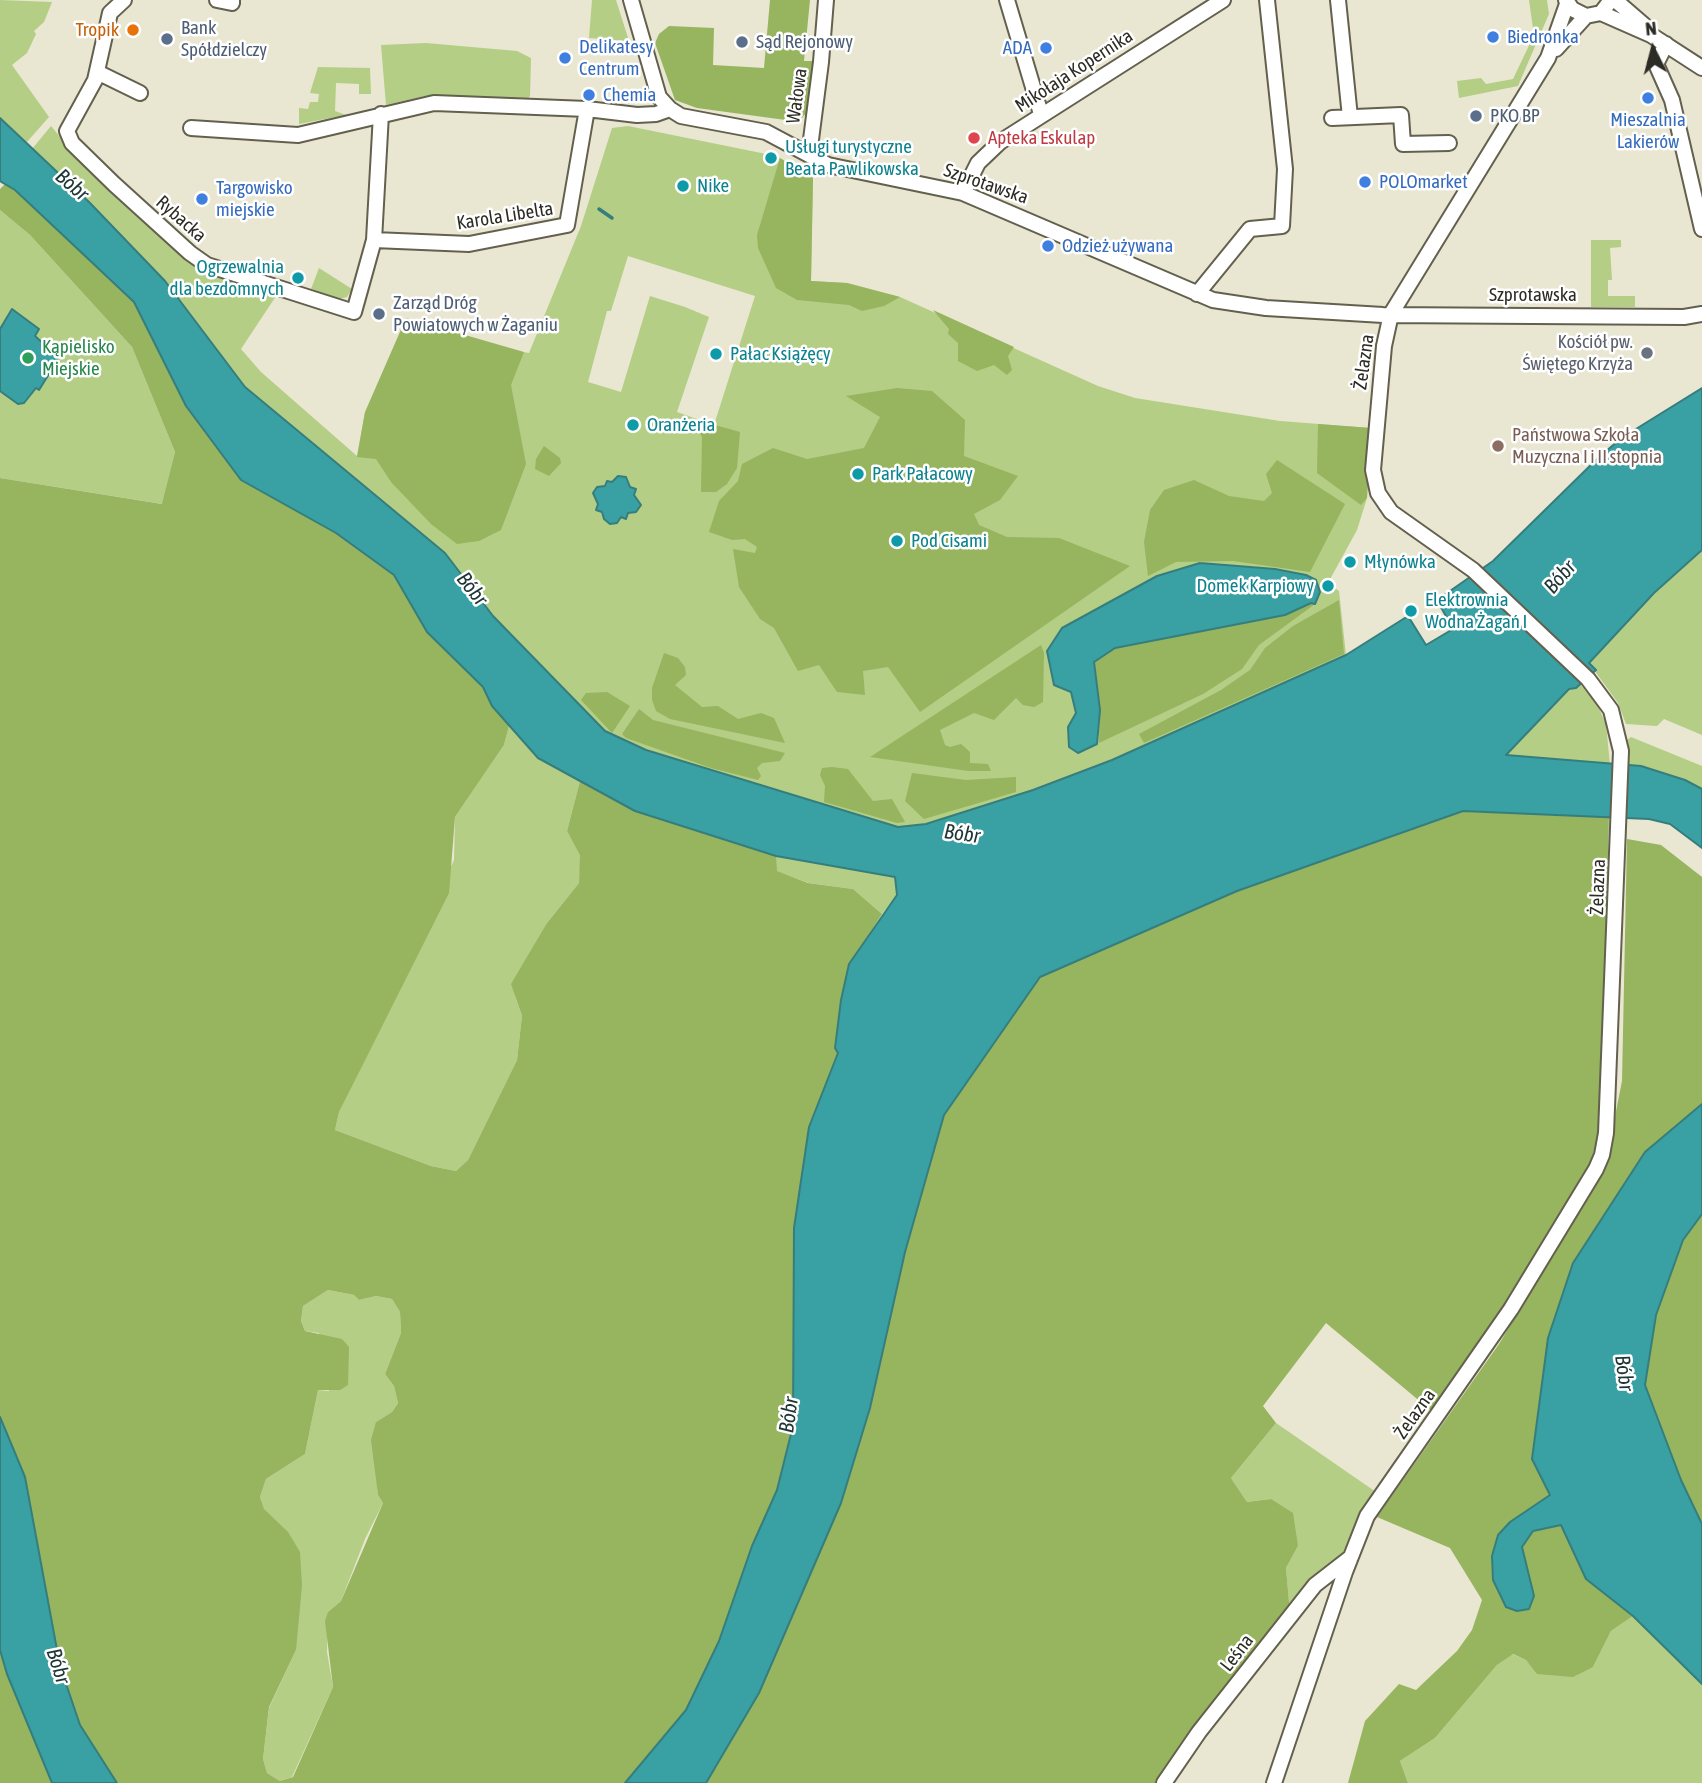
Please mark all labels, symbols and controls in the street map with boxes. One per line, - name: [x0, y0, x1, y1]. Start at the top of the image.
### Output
- north arrow: [1618, 14, 1688, 84]
- place label: Bank Spółdzielczy: [181, 17, 267, 61]
- text: N: [1644, 17, 1658, 40]
- place label: Tropik: [76, 19, 119, 41]
- marker: Tropik: [125, 22, 141, 38]
- street label: Mikołaja Kopernika: [1011, 25, 1137, 117]
- place label: Biedronka: [1507, 26, 1579, 48]
- marker: Biedronka: [1485, 29, 1501, 45]
- marker: Bank Spółdzielczy: [159, 31, 175, 47]
- place label: Sąd Rejonowy: [756, 31, 853, 53]
- marker: Sąd Rejonowy: [734, 34, 750, 50]
- place label: Delikatesy Centrum: [579, 36, 653, 80]
- place label: ADA: [1003, 37, 1032, 59]
- marker: ADA: [1038, 40, 1054, 56]
- marker: Delikatesy Centrum: [557, 50, 573, 66]
- street label: Wałowa: [782, 67, 812, 125]
- place label: Chemia: [603, 84, 656, 106]
- marker: Chemia: [581, 87, 597, 103]
- marker: Mieszalnia Lakierów: [1640, 90, 1656, 106]
- place label: PKO BP: [1490, 105, 1540, 127]
- marker: PKO BP: [1468, 108, 1484, 124]
- place label: Mieszalnia Lakierów: [1610, 109, 1686, 153]
- place label: Apteka Eskulap: [988, 127, 1095, 149]
- marker: Apteka Eskulap: [966, 130, 982, 146]
- place label: Usługi turystyczne Beata Pawlikowska: [785, 136, 919, 180]
- marker: Usługi turystyczne Beata Pawlikowska: [763, 150, 779, 166]
- street label: Szprotawska: [941, 159, 1031, 209]
- water label: Bóbr: [50, 164, 94, 206]
- place label: POLOmarket: [1379, 171, 1468, 193]
- marker: POLOmarket: [1357, 174, 1373, 190]
- place label: Nike: [697, 175, 729, 197]
- place label: Targowisko miejskie: [216, 177, 293, 221]
- marker: Nike: [675, 178, 691, 194]
- street label: Rybacka: [151, 191, 211, 247]
- marker: Targowisko miejskie: [194, 191, 210, 207]
- street label: Karola Libelta: [455, 197, 555, 235]
- place label: Odzież używana: [1062, 235, 1173, 257]
- marker: Odzież używana: [1040, 238, 1056, 254]
- place label: Ogrzewalnia dla bezdomnych: [170, 256, 284, 300]
- marker: Ogrzewalnia dla bezdomnych: [290, 270, 306, 286]
- street label: Szprotawska: [1489, 284, 1577, 306]
- place label: Zarząd Dróg Powiatowych w Żaganiu: [393, 292, 558, 336]
- marker: Zarząd Dróg Powiatowych w Żaganiu: [371, 306, 387, 322]
- place label: Kościół pw. Świętego Krzyża: [1522, 331, 1633, 375]
- street label: Żelazna: [1349, 333, 1379, 391]
- place label: Kąpielisko Miejskie: [42, 336, 115, 380]
- place label: Pałac Książęcy: [730, 343, 831, 365]
- marker: Kościół pw. Świętego Krzyża: [1639, 345, 1655, 361]
- marker: Pałac Książęcy: [708, 346, 724, 362]
- marker: Kąpielisko Miejskie: [20, 350, 36, 366]
- place label: Oranżeria: [647, 414, 715, 436]
- marker: Oranżeria: [625, 417, 641, 433]
- place label: Państwowa Szkoła Muzyczna I i II stopnia: [1512, 424, 1662, 468]
- marker: Państwowa Szkoła Muzyczna I i II stopnia: [1490, 438, 1506, 454]
- place label: Park Pałacowy: [872, 463, 973, 485]
- marker: Park Pałacowy: [850, 466, 866, 482]
- place label: Pod Cisami: [911, 530, 987, 552]
- marker: Pod Cisami: [889, 533, 905, 549]
- place label: Młynówka: [1364, 551, 1436, 573]
- marker: Młynówka: [1342, 554, 1358, 570]
- water label: Bóbr: [1539, 555, 1581, 599]
- water label: Bóbr: [451, 567, 493, 611]
- place label: Domek Karpiowy: [1197, 575, 1314, 597]
- marker: Domek Karpiowy: [1320, 578, 1336, 594]
- place label: Elektrownia Wodna Żagań I: [1425, 589, 1527, 633]
- marker: Elektrownia Wodna Żagań I: [1403, 603, 1419, 619]
- water label: Bóbr: [942, 819, 982, 849]
- street label: Żelazna: [1586, 859, 1610, 915]
- water label: Bóbr: [1609, 1353, 1639, 1393]
- street label: Żelazna: [1390, 1385, 1440, 1443]
- water label: Bóbr: [774, 1395, 804, 1435]
- street label: Leśna: [1215, 1630, 1259, 1676]
- water label: Bóbr: [40, 1645, 76, 1687]

